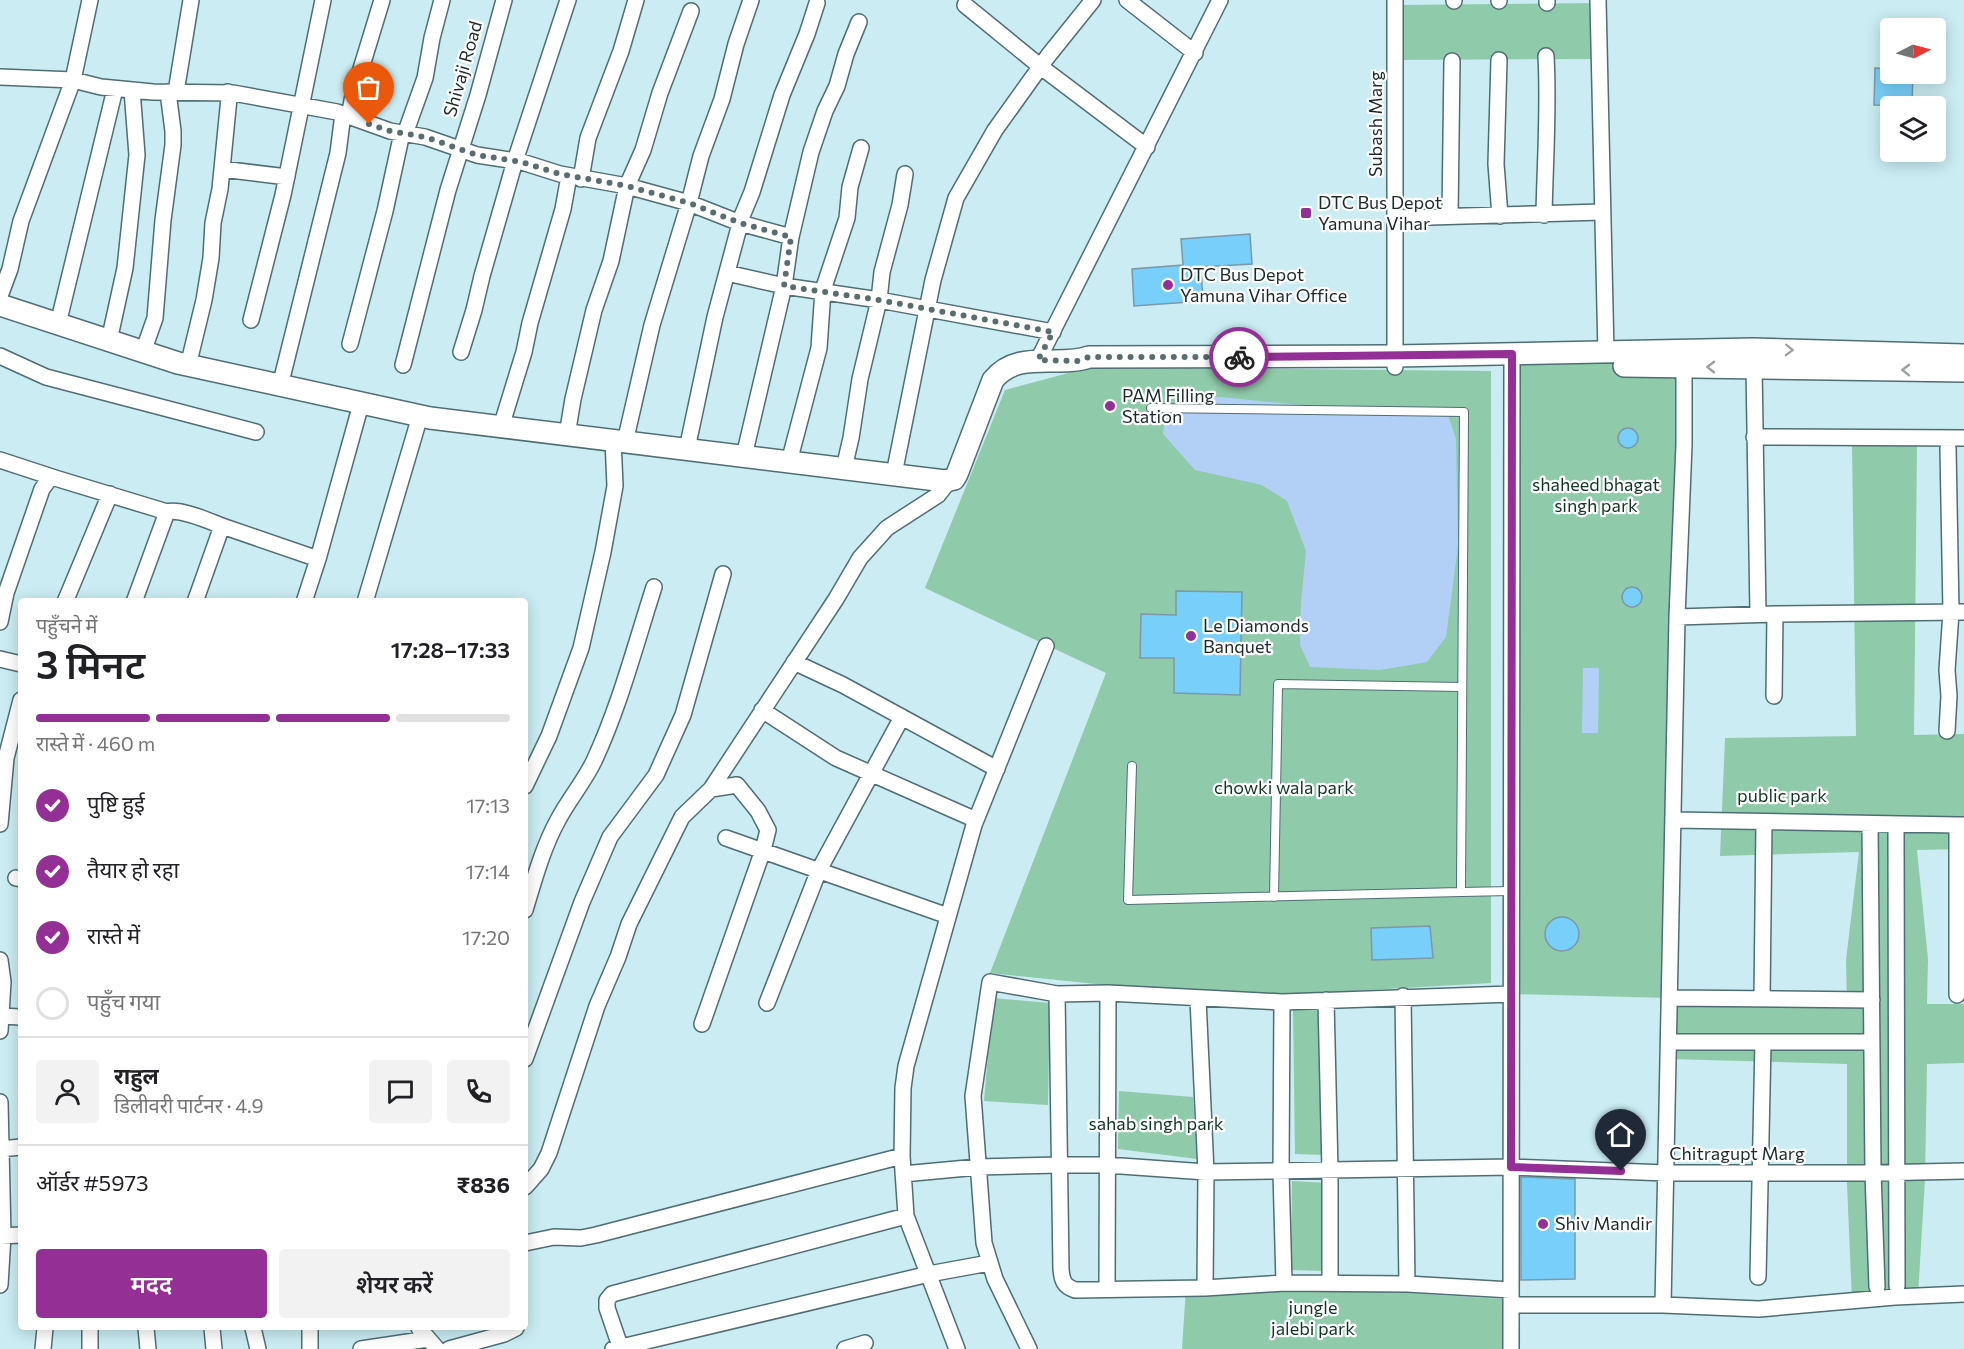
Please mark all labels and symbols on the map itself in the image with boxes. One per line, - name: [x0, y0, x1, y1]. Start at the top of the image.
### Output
- street label: Shivaji Road: [438, 18, 486, 119]
- north arrow: [1880, 18, 1946, 84]
- pin: [343, 62, 394, 124]
- street label: Subash Marg: [1364, 71, 1386, 177]
- place label: DTC Bus Depot Yamuna Vihar: [1318, 191, 1442, 234]
- marker: DTC Bus Depot Yamuna Vihar: [1299, 206, 1313, 220]
- place label: DTC Bus Depot Yamuna Vihar Office: [1180, 263, 1347, 306]
- marker: DTC Bus Depot Yamuna Vihar Office: [1161, 278, 1175, 292]
- courier: [1209, 327, 1269, 387]
- one-way arrow: [1785, 344, 1794, 357]
- one-way arrow: [1706, 360, 1715, 373]
- one-way arrow: [1901, 364, 1910, 376]
- place label: PAM Filling Station: [1122, 384, 1214, 427]
- marker: PAM Filling Station: [1103, 399, 1117, 413]
- park label: shaheed bhagat singh park: [1532, 473, 1660, 516]
- place label: Le Diamonds Banquet: [1203, 614, 1309, 657]
- marker: Le Diamonds Banquet: [1184, 629, 1198, 643]
- park label: chowki wala park: [1214, 776, 1354, 798]
- park label: public park: [1737, 784, 1827, 806]
- pin: [1595, 1109, 1646, 1171]
- park label: sahab singh park: [1088, 1112, 1224, 1134]
- street label: Chitragupt Marg: [1669, 1142, 1805, 1164]
- place label: Shiv Mandir: [1555, 1212, 1652, 1234]
- marker: Shiv Mandir: [1536, 1217, 1550, 1231]
- park label: jungle jalebi park: [1271, 1296, 1355, 1339]

